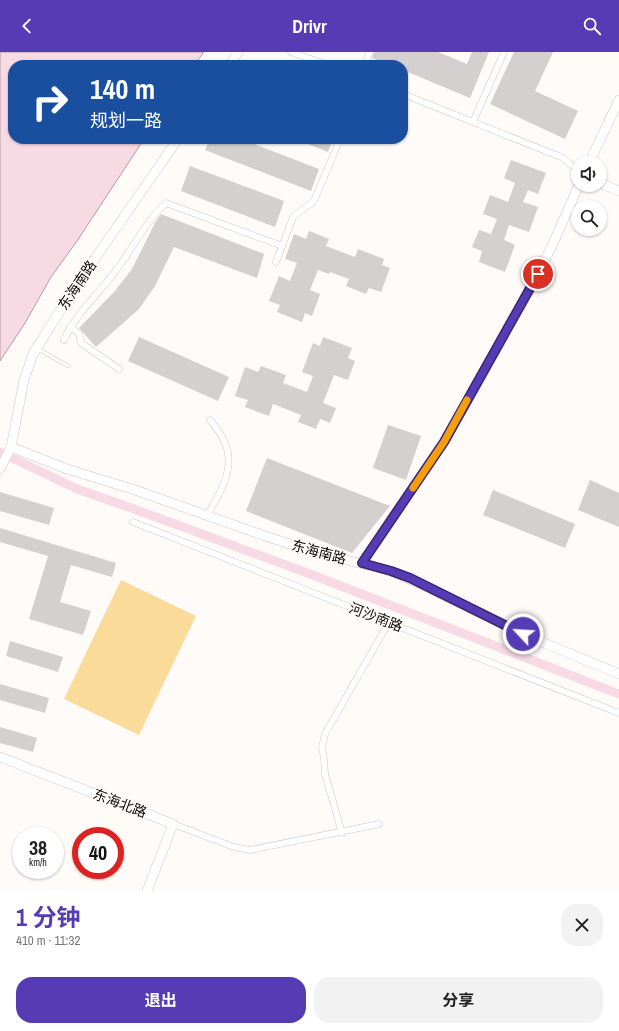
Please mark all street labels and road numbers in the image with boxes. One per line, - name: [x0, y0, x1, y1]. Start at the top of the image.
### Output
- street label: 东海南路: [54, 257, 100, 313]
- street label: 东海南路: [290, 536, 348, 568]
- street label: 河沙南路: [347, 599, 405, 635]
- street label: 东海北路: [91, 785, 149, 821]

